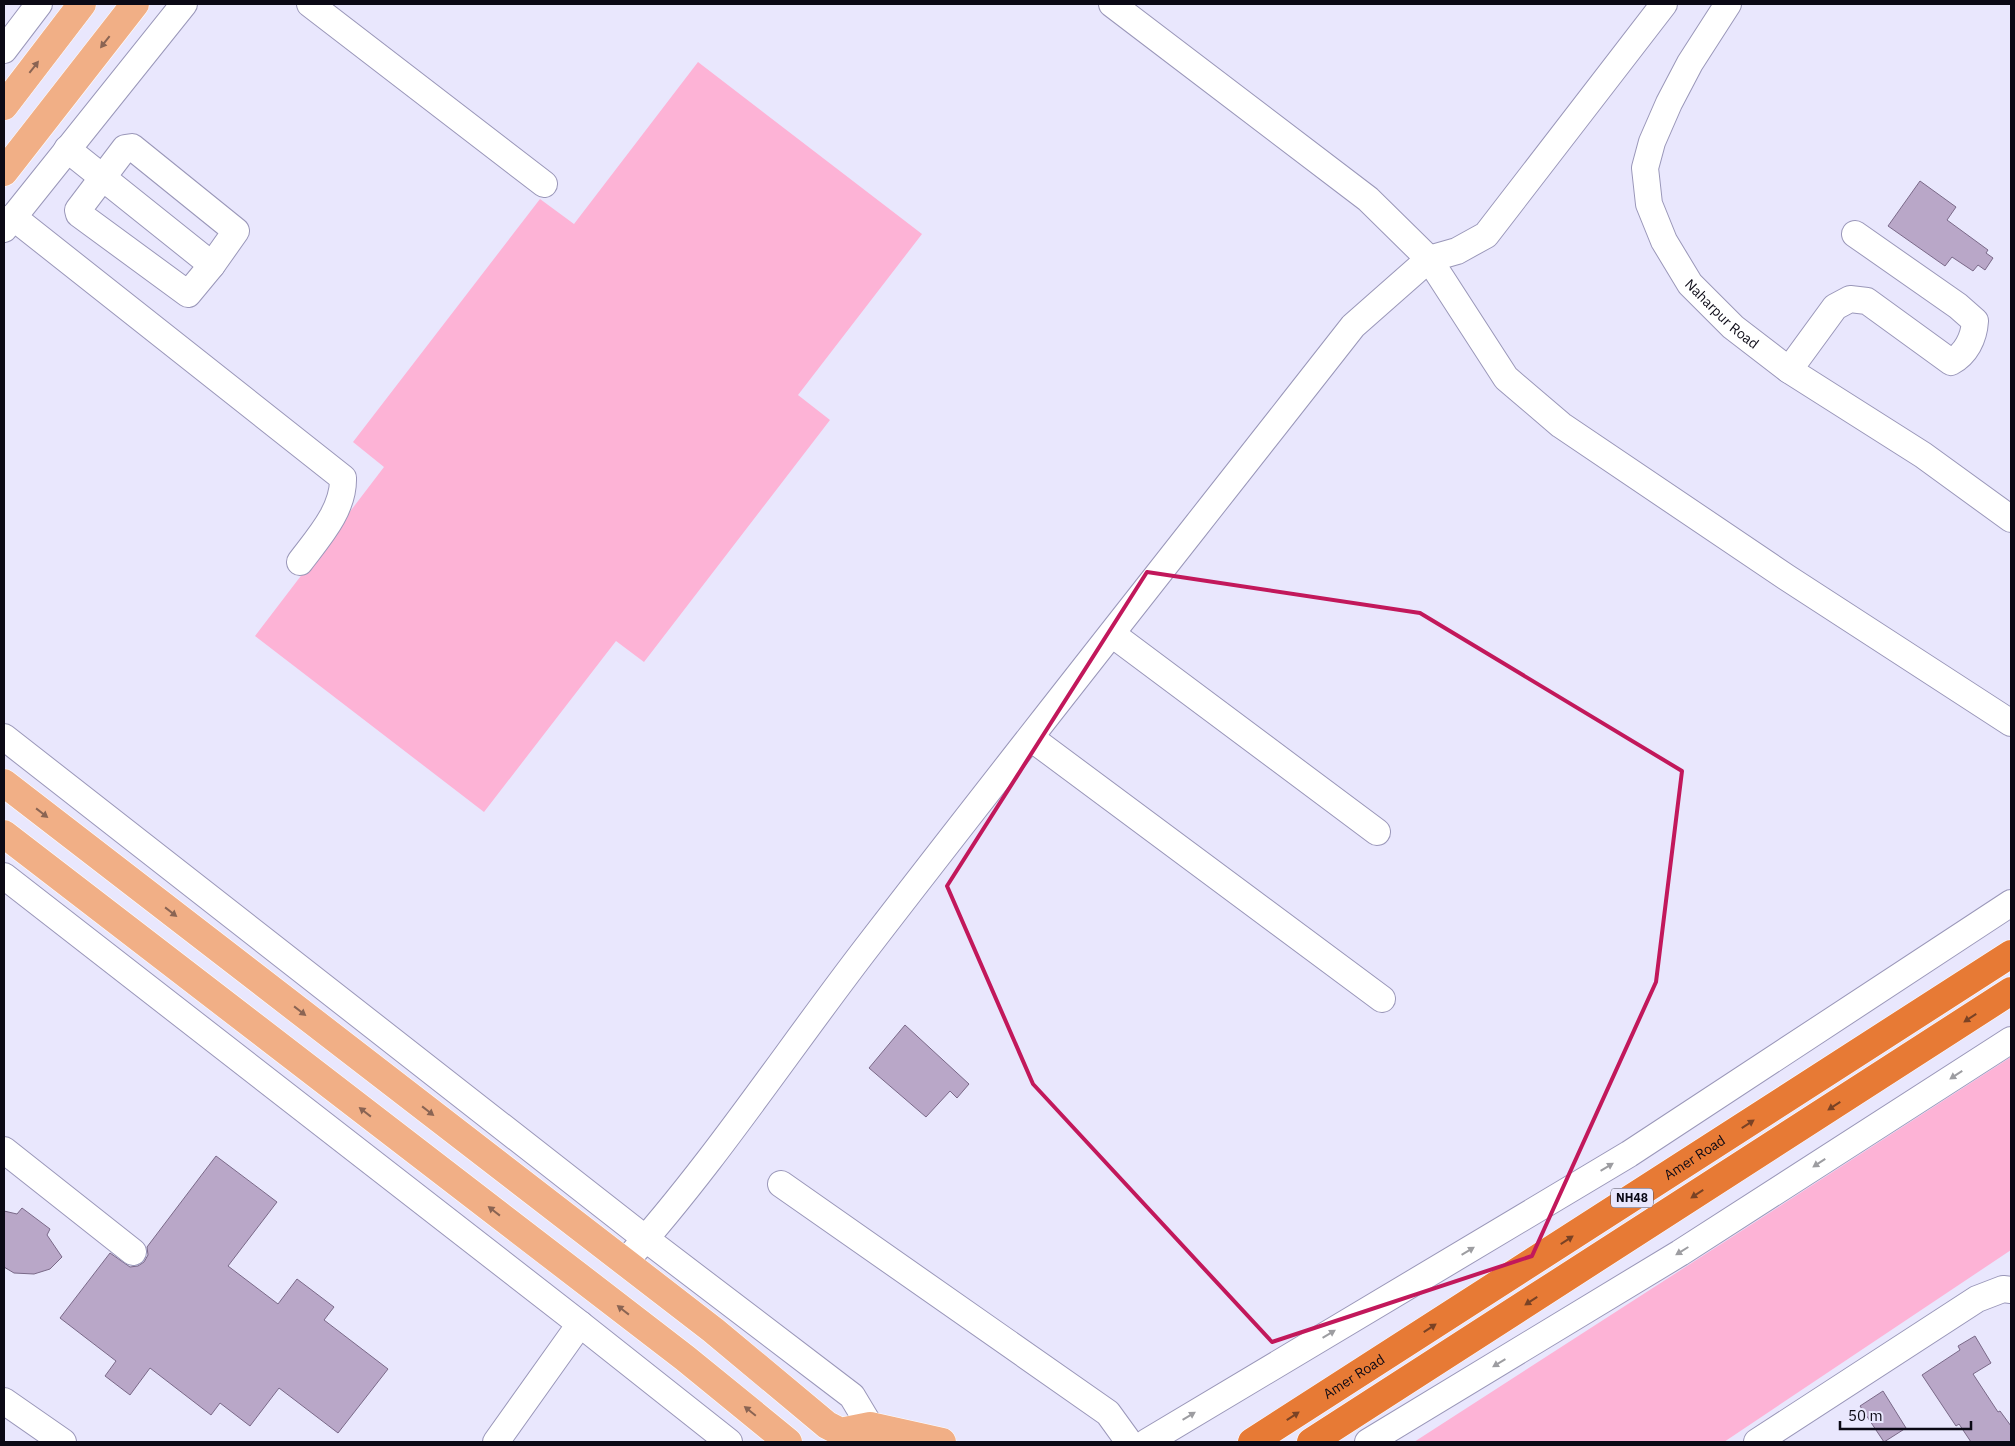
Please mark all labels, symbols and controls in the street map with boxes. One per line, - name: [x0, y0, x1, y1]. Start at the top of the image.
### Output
- one-way arrow: [99, 35, 110, 48]
- one-way arrow: [28, 61, 39, 74]
- street label: Naharpur Road: [1681, 275, 1763, 353]
- one-way arrow: [35, 807, 48, 818]
- one-way arrow: [164, 907, 178, 917]
- one-way arrow: [293, 1006, 306, 1017]
- one-way arrow: [1964, 1013, 1977, 1022]
- one-way arrow: [1949, 1071, 1962, 1080]
- one-way arrow: [1827, 1101, 1840, 1110]
- one-way arrow: [421, 1105, 434, 1116]
- one-way arrow: [359, 1107, 372, 1118]
- one-way arrow: [1741, 1119, 1754, 1129]
- street label: Amer Road: [1660, 1131, 1729, 1184]
- one-way arrow: [1812, 1159, 1826, 1168]
- one-way arrow: [1601, 1162, 1614, 1171]
- road number: NH48: [1611, 1188, 1653, 1208]
- one-way arrow: [1690, 1189, 1704, 1198]
- one-way arrow: [488, 1206, 501, 1217]
- one-way arrow: [1560, 1235, 1573, 1245]
- one-way arrow: [1462, 1246, 1475, 1255]
- one-way arrow: [1676, 1247, 1689, 1256]
- one-way arrow: [1524, 1296, 1538, 1305]
- one-way arrow: [617, 1305, 630, 1316]
- one-way arrow: [1424, 1323, 1437, 1333]
- one-way arrow: [1322, 1329, 1335, 1338]
- street label: Amer Road: [1320, 1350, 1388, 1403]
- one-way arrow: [1492, 1359, 1505, 1368]
- scale bar: [1840, 1398, 1971, 1430]
- one-way arrow: [744, 1406, 757, 1417]
- text: 50 m: [1848, 1406, 1883, 1425]
- one-way arrow: [1287, 1411, 1300, 1421]
- one-way arrow: [1182, 1412, 1195, 1421]

